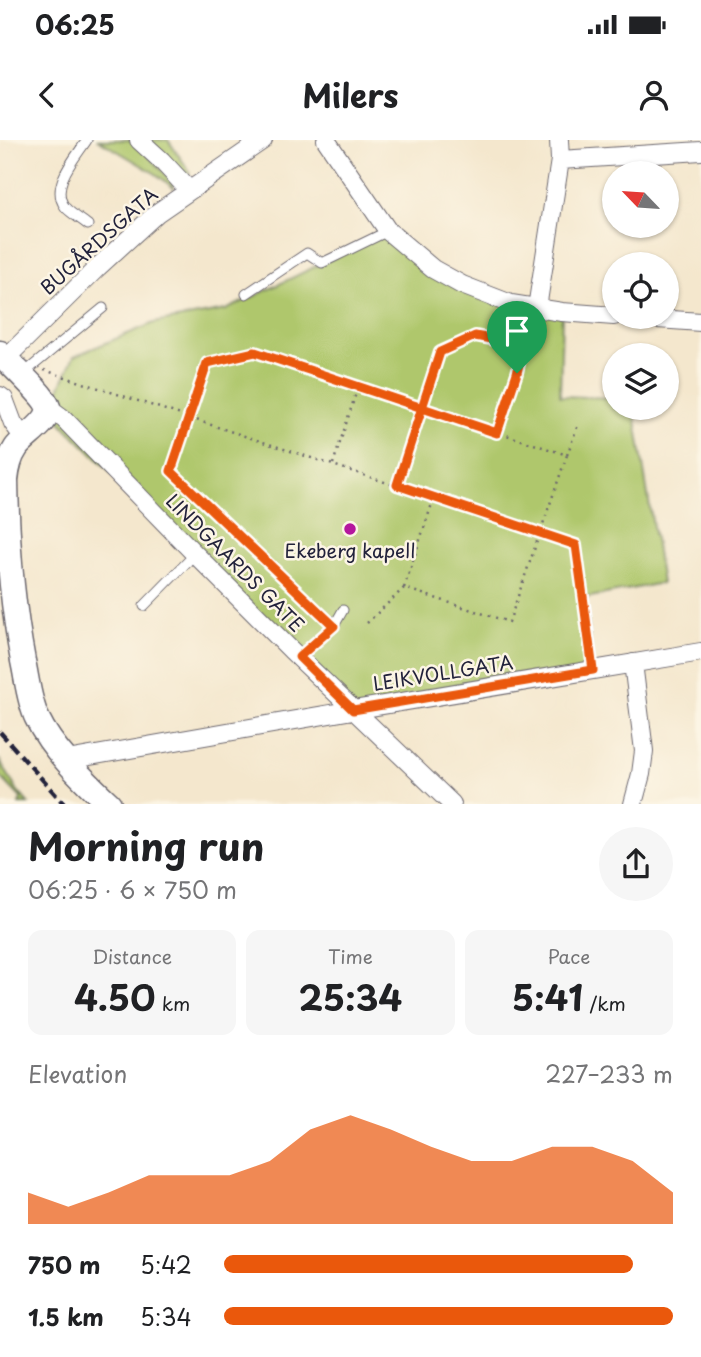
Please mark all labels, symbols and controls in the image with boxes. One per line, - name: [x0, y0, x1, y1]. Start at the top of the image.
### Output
- text: 06:25: [35, 5, 115, 44]
- text: Milers: [302, 71, 399, 119]
- icon: back: [28, 76, 66, 114]
- icon: person: [635, 76, 673, 114]
- north arrow: [602, 161, 679, 238]
- map controls: [602, 161, 679, 420]
- street label: BUGÅRDSGATA: [34, 180, 163, 301]
- button: locate: [602, 252, 679, 329]
- pin: [487, 301, 547, 373]
- icon: arrive: [498, 312, 536, 350]
- button: layers: [602, 343, 679, 420]
- street label: LINDGAARDS GATE: [160, 487, 311, 638]
- marker: Ekeberg kapell: [342, 521, 358, 537]
- place label: Ekeberg kapell: [285, 536, 415, 564]
- street label: LEIKVOLLGATA: [371, 647, 515, 697]
- text: Morning run: [28, 817, 264, 874]
- button: share: [599, 827, 673, 901]
- text: 06:25 · 6 × 750 m: [28, 872, 237, 907]
- text: Distance: [92, 942, 172, 970]
- text: Time: [328, 942, 373, 970]
- text: Pace: [547, 942, 590, 970]
- text: 4.50: [74, 970, 155, 1023]
- text: 25:34: [299, 970, 402, 1023]
- text: 5:41: [512, 970, 583, 1023]
- text: km: [155, 989, 190, 1017]
- text: /km: [583, 989, 626, 1017]
- text: Elevation: [28, 1056, 127, 1091]
- text: 227–233 m: [545, 1056, 673, 1091]
- text: 750 m: [28, 1247, 100, 1282]
- text: 5:42: [140, 1247, 192, 1282]
- text: 1.5 km: [28, 1299, 104, 1334]
- text: 5:34: [140, 1299, 192, 1334]

